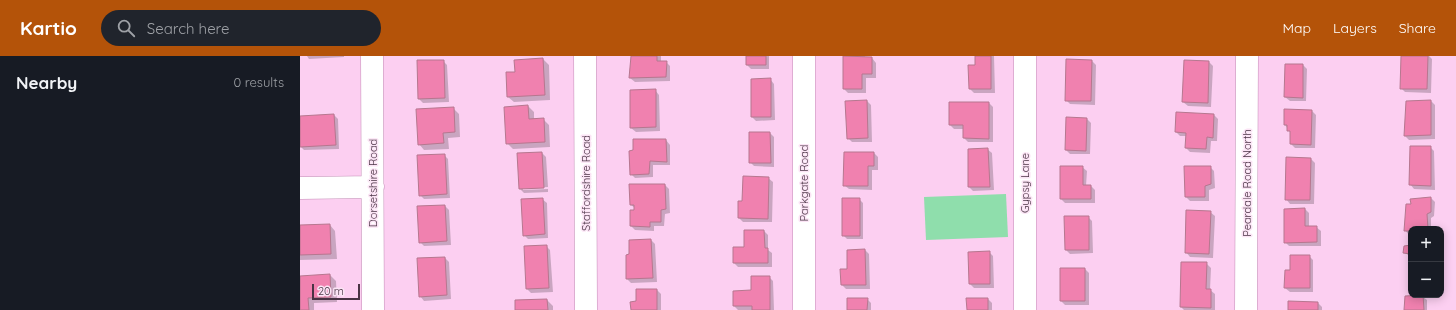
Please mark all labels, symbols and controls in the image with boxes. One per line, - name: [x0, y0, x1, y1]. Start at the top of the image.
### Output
- search box: [101, 10, 381, 46]
- text: Kartio: [20, 16, 77, 40]
- icon: search: [115, 17, 137, 39]
- text: Search here: [147, 19, 230, 38]
- text: Map: [1282, 19, 1311, 37]
- text: Layers: [1333, 19, 1377, 37]
- text: Share: [1399, 19, 1436, 37]
- text: Nearby: [16, 72, 77, 93]
- text: 0 results: [233, 74, 284, 90]
- street label: Peardale Road North: [1240, 129, 1254, 237]
- street label: Staffordshire Road: [579, 135, 593, 231]
- street label: Dorsetshire Road: [366, 139, 380, 227]
- street label: Parkgate Road: [797, 145, 811, 221]
- street label: Gypsy Lane: [1018, 153, 1032, 213]
- map controls: [1408, 226, 1444, 298]
- button: +: [1408, 226, 1444, 262]
- button: −: [1408, 262, 1444, 298]
- scale bar: [312, 282, 360, 301]
- text: 20 m: [318, 284, 344, 298]

